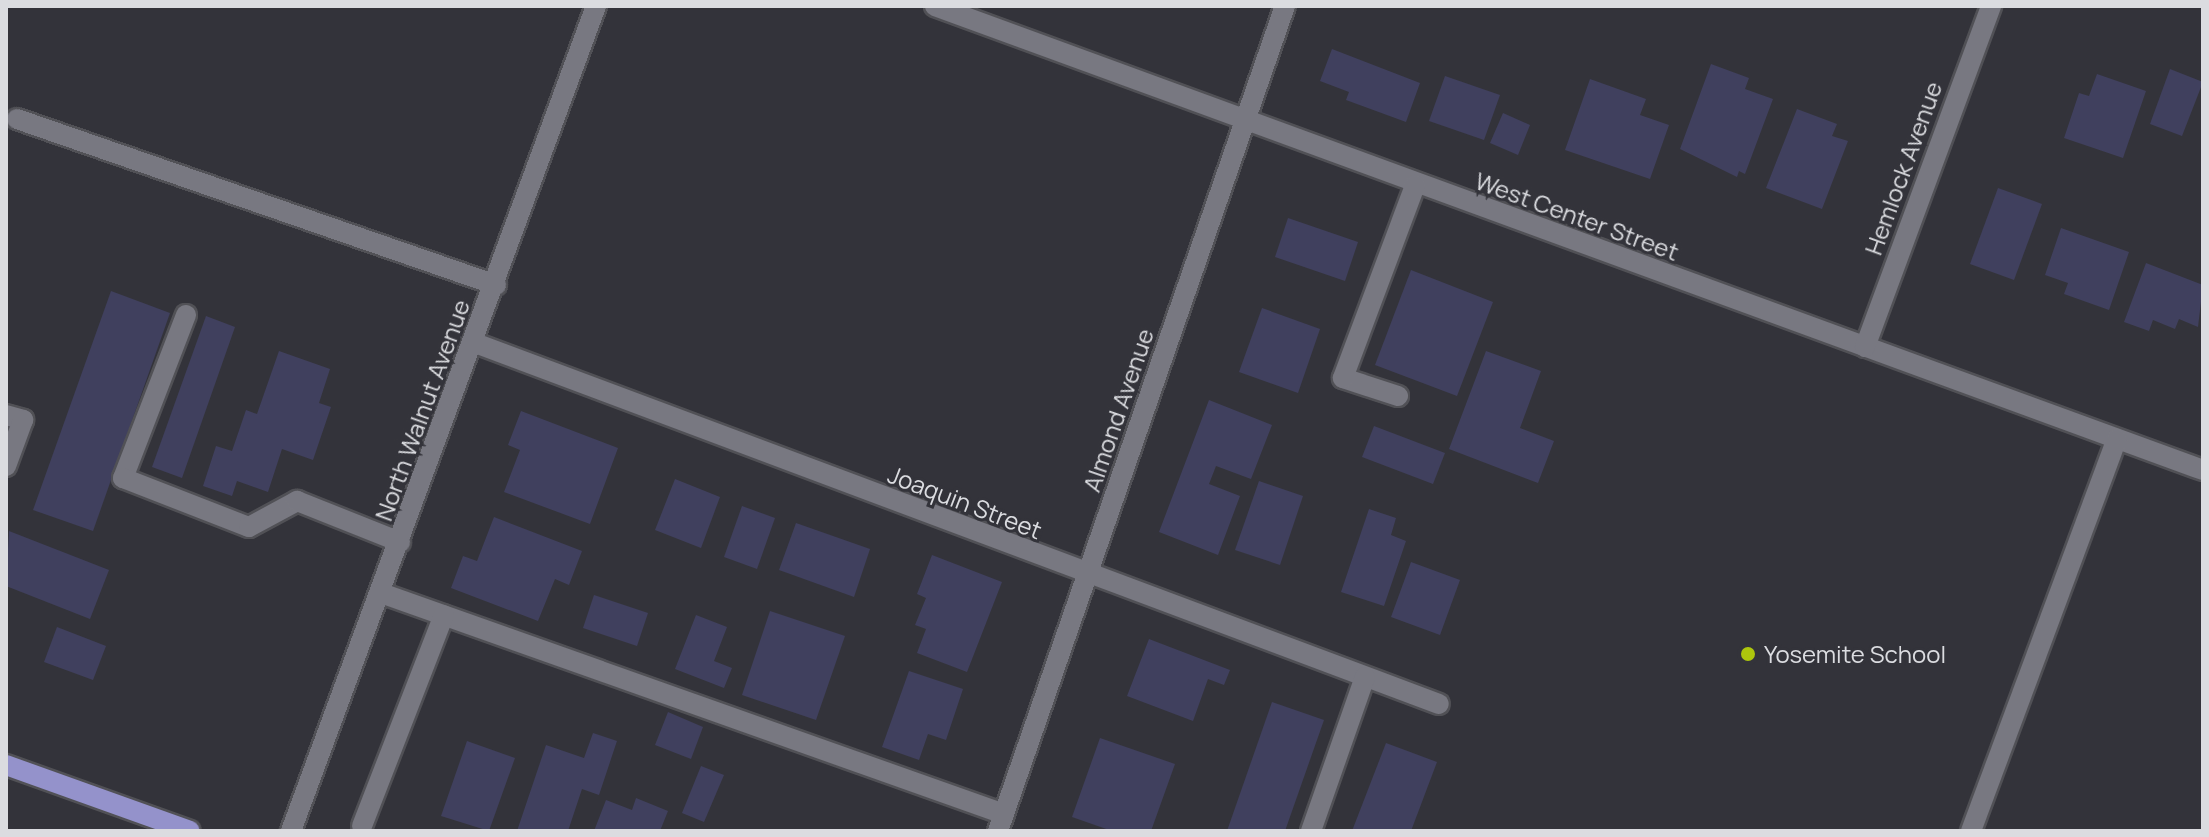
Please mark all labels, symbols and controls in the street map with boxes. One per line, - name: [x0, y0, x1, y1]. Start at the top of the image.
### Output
- street label: Hemlock Avenue: [1858, 77, 1948, 259]
- street label: West Center Street: [1471, 166, 1683, 266]
- street label: North Walnut Avenue: [369, 295, 475, 525]
- street label: Almond Avenue: [1077, 325, 1159, 495]
- street label: Joaquin Street: [884, 459, 1046, 545]
- place label: Yosemite School: [1764, 640, 1946, 668]
- marker: Yosemite School: [1739, 645, 1757, 663]

